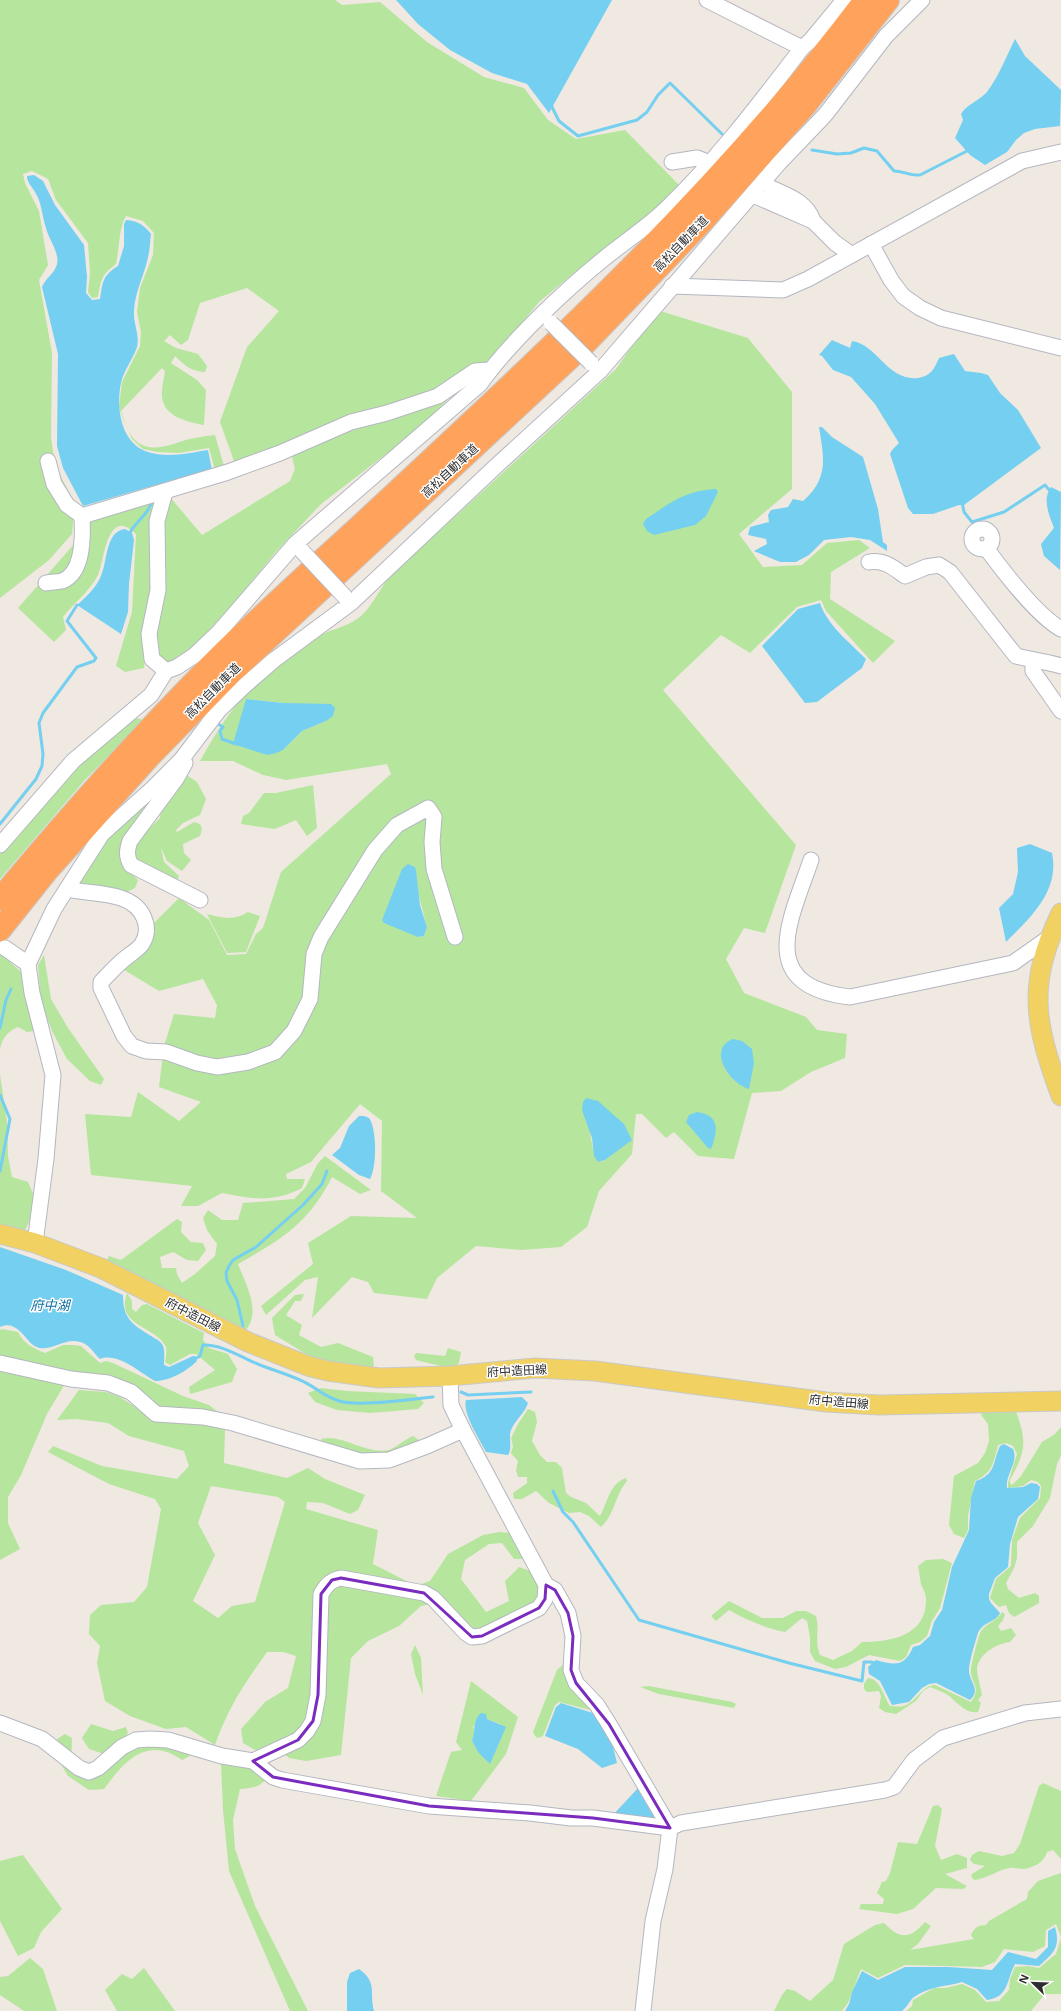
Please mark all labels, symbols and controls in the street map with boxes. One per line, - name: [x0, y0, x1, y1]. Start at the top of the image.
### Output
- street label: 高松自動車道: [650, 212, 712, 275]
- street label: 高松自動車道: [418, 440, 482, 501]
- street label: 高松自動車道: [181, 659, 244, 722]
- street label: 府中造田線: [163, 1293, 224, 1336]
- water label: 府中湖: [30, 1296, 71, 1314]
- street label: 府中造田線: [487, 1360, 547, 1381]
- street label: 府中造田線: [808, 1390, 870, 1413]
- north arrow: [1013, 1963, 1053, 2003]
- text: N: [1015, 1972, 1032, 1986]

